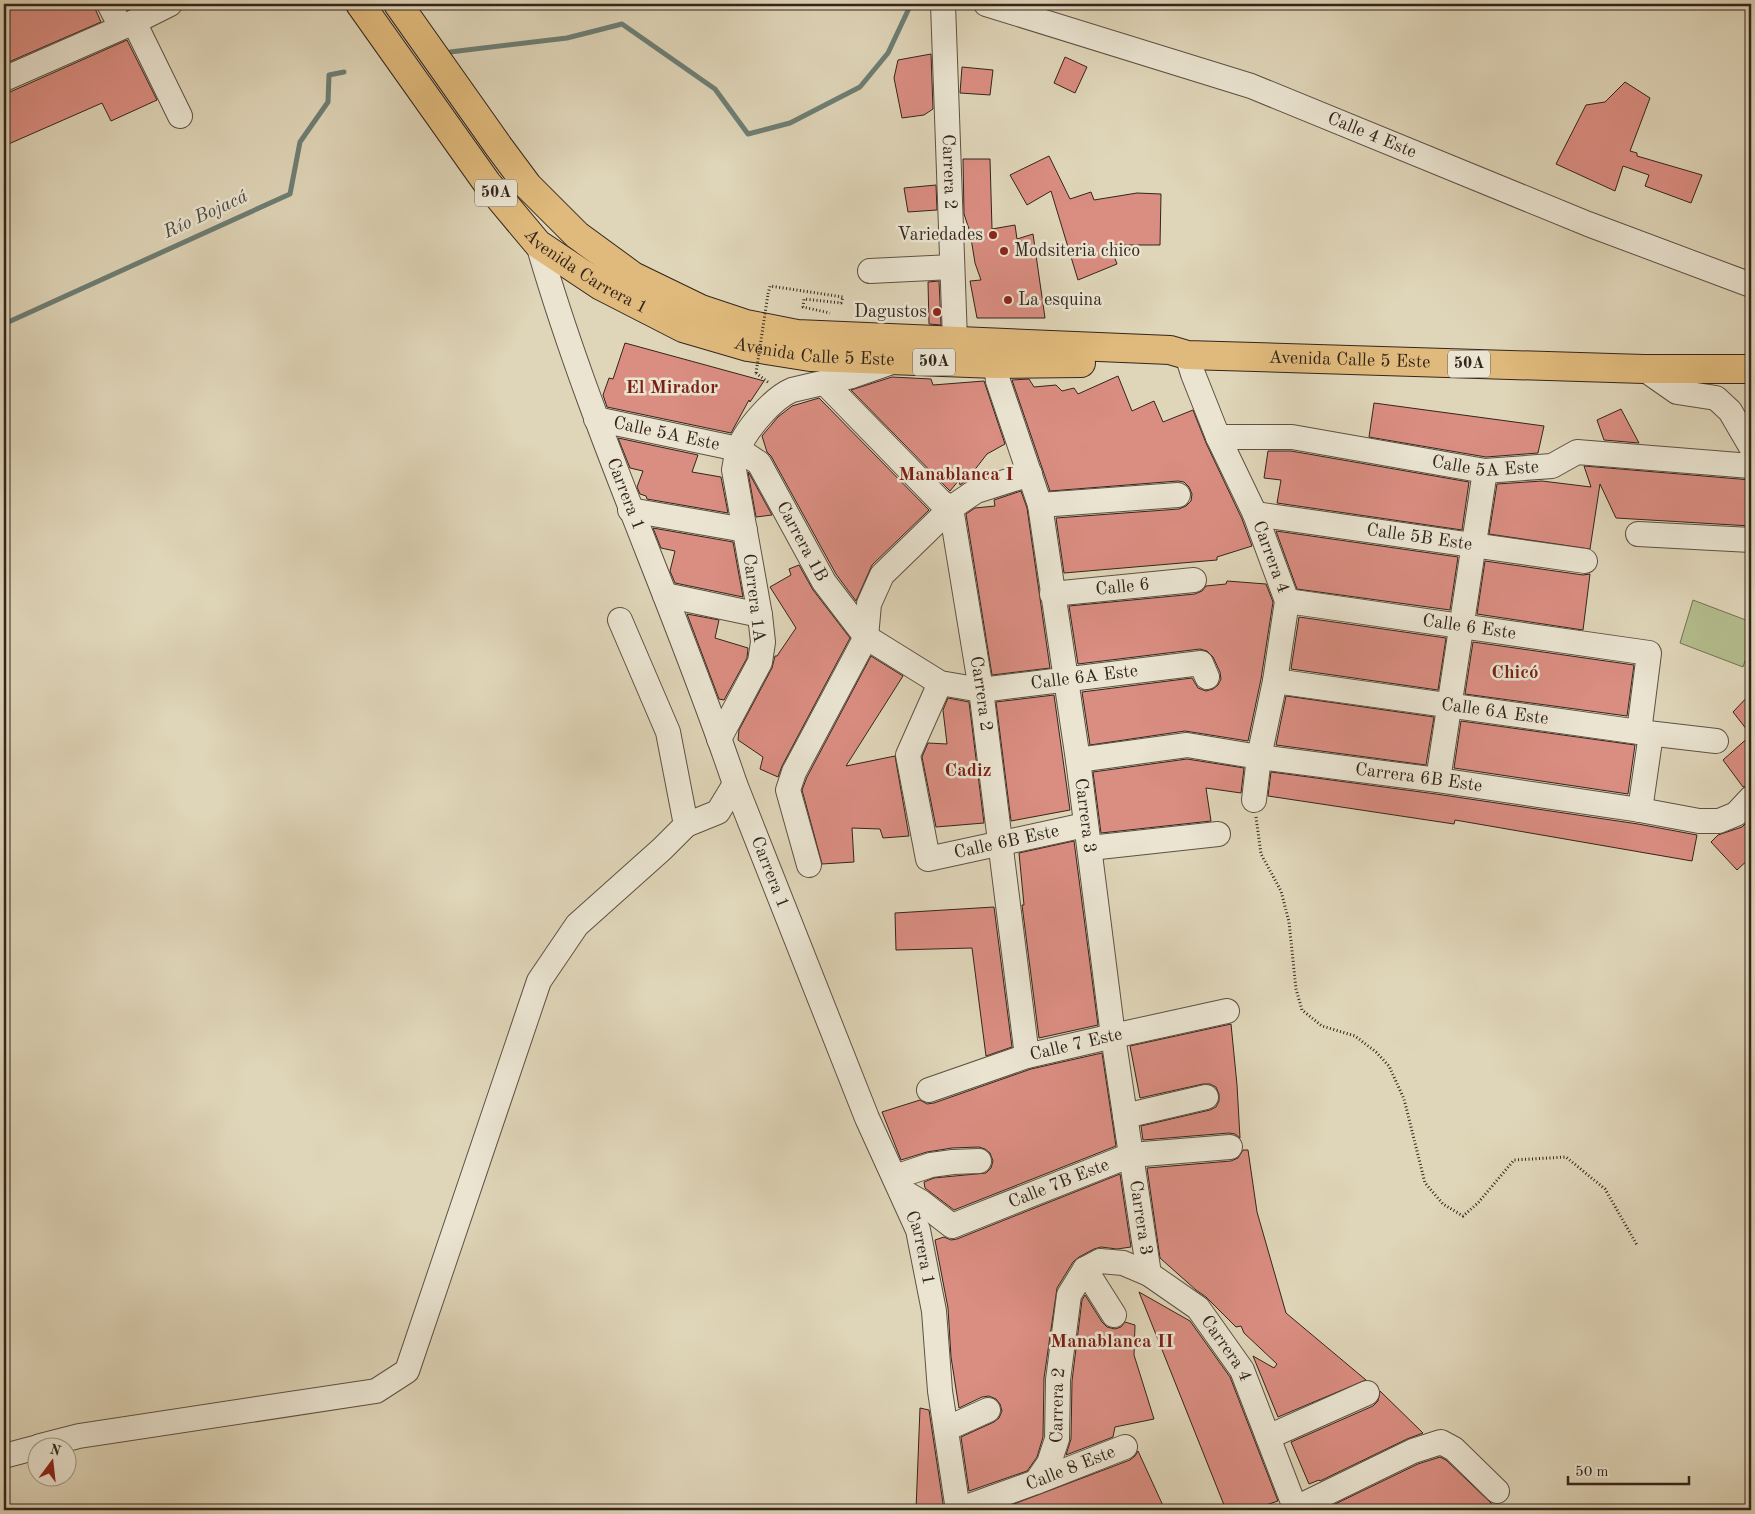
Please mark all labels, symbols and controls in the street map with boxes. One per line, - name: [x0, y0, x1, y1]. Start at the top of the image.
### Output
- street label: Calle 4 Este: [1325, 109, 1419, 162]
- street label: Carrera 2: [939, 134, 959, 210]
- road number: 50A: [475, 180, 517, 207]
- water label: Río Bojacá: [160, 187, 251, 243]
- street label: Avenida Carrera 1: [520, 225, 650, 317]
- place label: Variedades: [897, 226, 983, 244]
- marker: Variedades: [987, 229, 999, 241]
- place label: Modsiteria chico: [1014, 242, 1140, 260]
- marker: Modsiteria chico: [998, 245, 1010, 257]
- place label: La esquina: [1018, 291, 1102, 309]
- marker: La esquina: [1002, 294, 1014, 306]
- place label: Dagustos: [854, 303, 927, 321]
- marker: Dagustos: [931, 306, 943, 318]
- street label: Avenida Calle 5 Este: [732, 334, 895, 369]
- road number: 50A: [913, 348, 955, 376]
- street label: Avenida Calle 5 Este: [1268, 349, 1431, 371]
- road number: 50A: [1448, 350, 1490, 378]
- district label: El Mirador: [626, 379, 718, 398]
- street label: Calle 5A Este: [612, 414, 721, 454]
- street label: Calle 5A Este: [1430, 453, 1540, 480]
- street label: Carrera 1: [603, 456, 647, 533]
- district label: Manablanca I: [898, 466, 1014, 485]
- street label: Carrera 1B: [773, 499, 831, 585]
- street label: Carrera 4: [1249, 518, 1292, 596]
- street label: Calle 5B Este: [1365, 521, 1473, 554]
- street label: Carrera 1A: [740, 552, 768, 644]
- street label: Calle 6: [1095, 575, 1151, 599]
- street label: Calle 6 Este: [1421, 612, 1517, 643]
- street label: Carrera 2: [967, 655, 995, 732]
- street label: Calle 6A Este: [1030, 662, 1139, 693]
- district label: Chicó: [1491, 664, 1539, 683]
- street label: Calle 6A Este: [1440, 695, 1550, 728]
- street label: Carrera 6B Este: [1354, 760, 1483, 795]
- district label: Cadiz: [945, 762, 991, 781]
- street label: Carrera 3: [1071, 777, 1099, 854]
- street label: Calle 6B Este: [952, 822, 1061, 862]
- street label: Carrera 1: [748, 834, 792, 911]
- street label: Calle 7 Este: [1028, 1025, 1124, 1064]
- street label: Calle 7B Este: [1006, 1156, 1112, 1212]
- street label: Carrera 3: [1126, 1179, 1155, 1257]
- street label: Carrera 1: [901, 1208, 938, 1286]
- street label: Carrera 4: [1197, 1312, 1254, 1384]
- district label: Manablanca II: [1050, 1333, 1174, 1352]
- street label: Carrera 2: [1048, 1366, 1069, 1443]
- north arrow: [28, 1436, 78, 1486]
- text: N: [48, 1442, 62, 1459]
- street label: Calle 8 Este: [1023, 1443, 1118, 1494]
- scale bar: [1568, 1454, 1689, 1486]
- text: 50 m: [1575, 1465, 1609, 1480]

